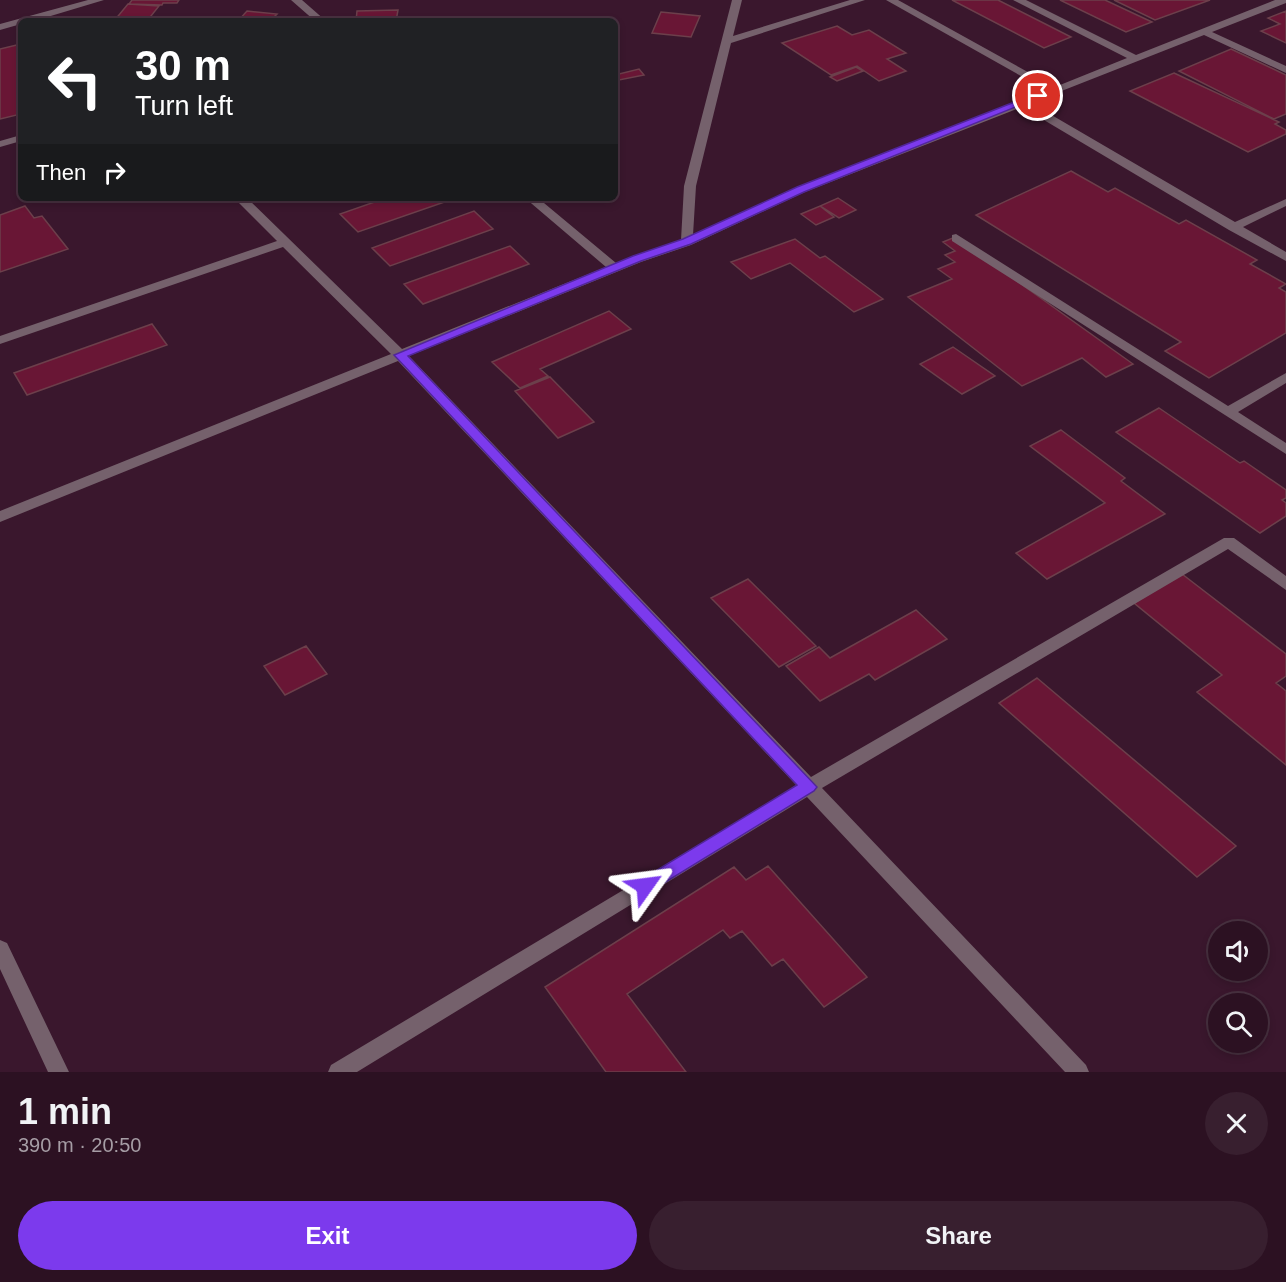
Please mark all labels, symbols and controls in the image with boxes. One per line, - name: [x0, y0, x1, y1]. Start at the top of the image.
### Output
- icon: left: [36, 42, 114, 120]
- text: 30 m: [135, 42, 231, 89]
- pin: [1012, 70, 1063, 121]
- icon: arrive: [1021, 79, 1054, 112]
- text: Turn left: [135, 91, 233, 121]
- icon: right: [98, 156, 131, 189]
- text: Then: [36, 160, 86, 185]
- position arrow: [613, 854, 677, 918]
- map controls: [1208, 921, 1268, 1053]
- button: sound: [1208, 921, 1268, 981]
- button: search: [1208, 993, 1268, 1053]
- text: 1 min: [18, 1091, 112, 1132]
- button: close: [1205, 1092, 1268, 1155]
- text: 390 m · 20:50: [18, 1134, 141, 1156]
- button: Exit: [18, 1201, 637, 1270]
- button: Share: [649, 1201, 1268, 1270]

